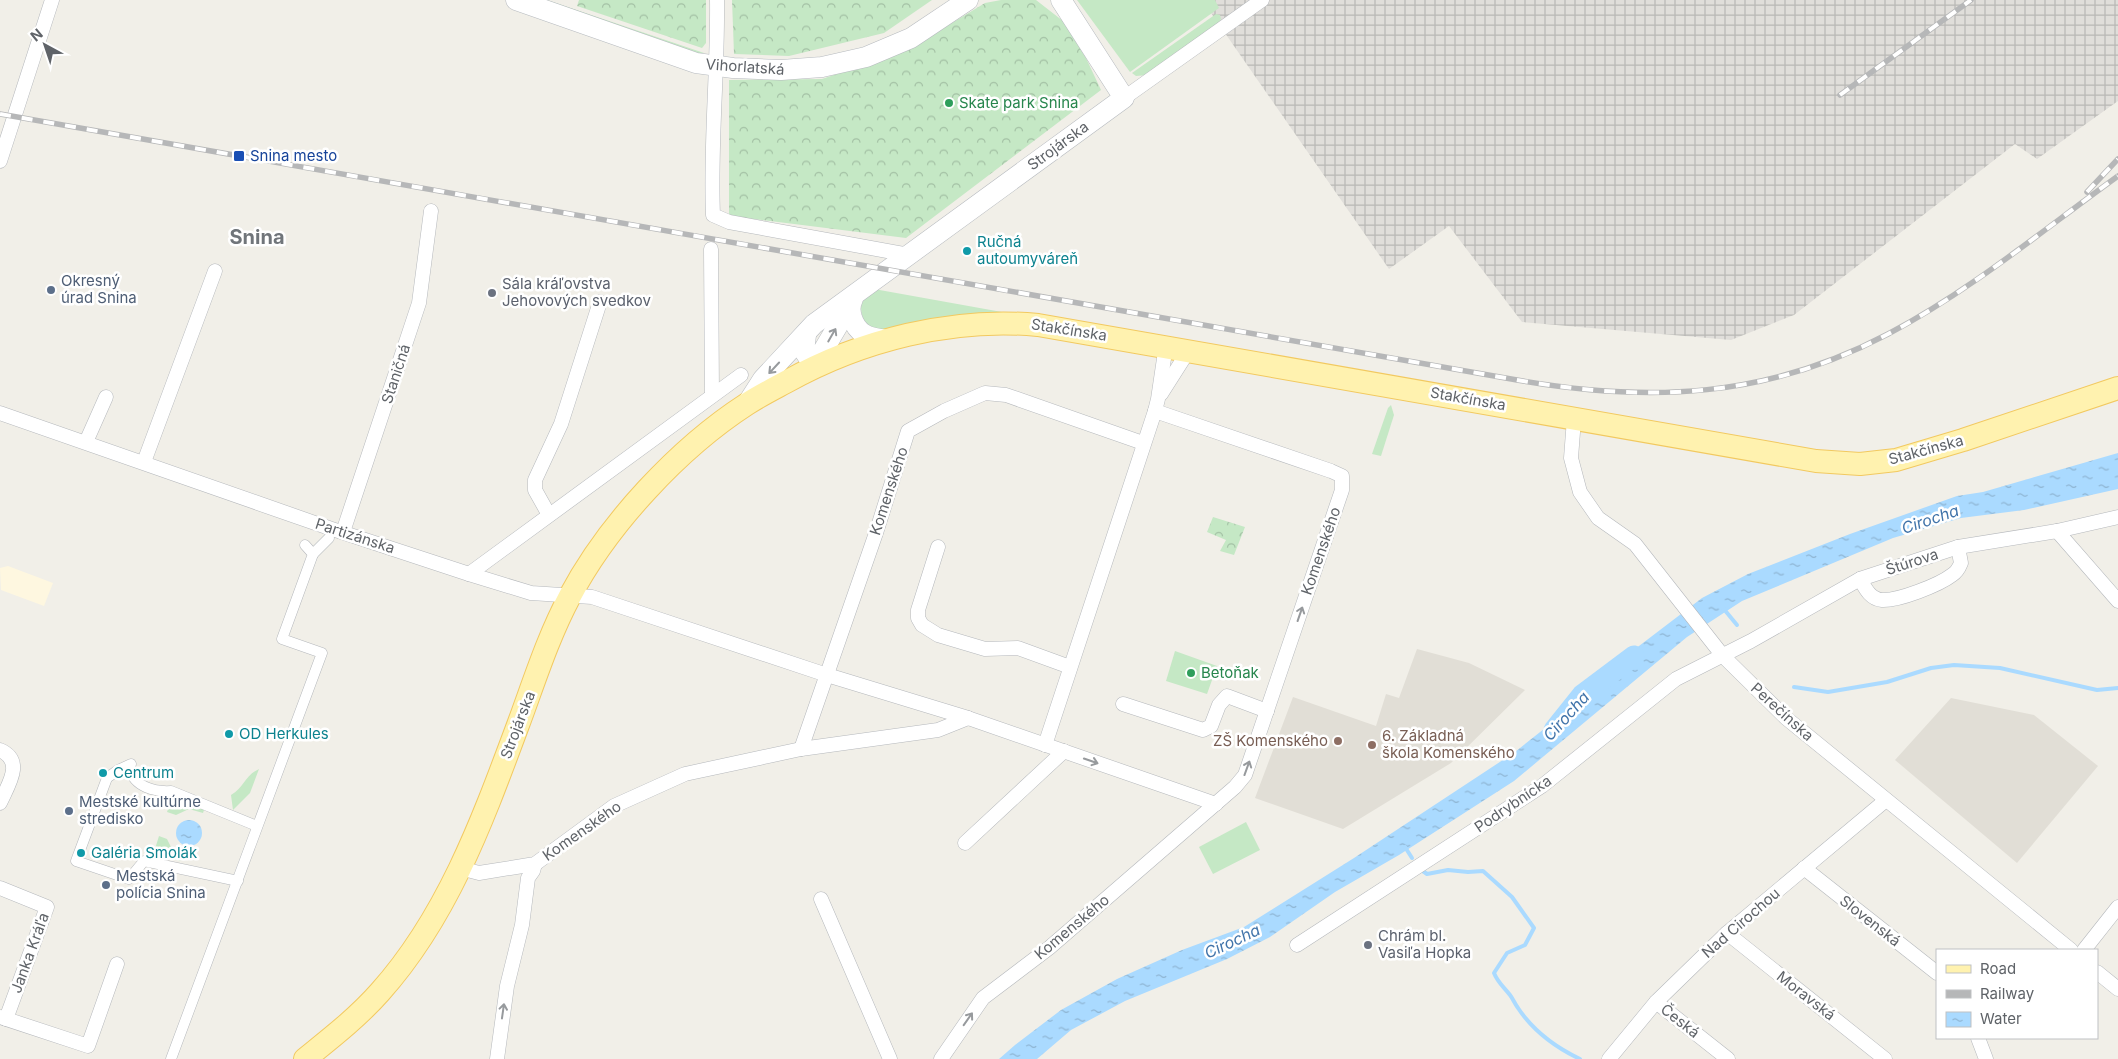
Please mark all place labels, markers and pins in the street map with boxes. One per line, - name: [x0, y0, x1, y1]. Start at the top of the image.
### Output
- place label: Skate park Snina: [959, 93, 1079, 112]
- marker: Skate park Snina: [943, 97, 955, 109]
- place label: Snina mesto: [250, 146, 337, 165]
- marker: Snina mesto: [232, 149, 246, 163]
- place label: Ručná autoumyváreň: [977, 232, 1078, 268]
- marker: Ručná autoumyváreň: [961, 245, 973, 257]
- place label: Okresný úrad Snina: [61, 271, 137, 307]
- place label: Sála kráľovstva Jehovových svedkov: [502, 274, 652, 310]
- marker: Okresný úrad Snina: [45, 284, 57, 296]
- marker: Sála kráľovstva Jehovových svedkov: [486, 287, 498, 299]
- place label: Betoňak: [1201, 663, 1260, 682]
- marker: Betoňak: [1185, 667, 1197, 679]
- place label: OD Herkules: [239, 724, 329, 743]
- place label: 6. Základná škola Komenského: [1382, 726, 1515, 762]
- marker: OD Herkules: [223, 728, 235, 740]
- place label: ZŠ Komenského: [1213, 731, 1328, 750]
- marker: ZŠ Komenského: [1332, 735, 1344, 747]
- marker: 6. Základná škola Komenského: [1366, 739, 1378, 751]
- place label: Centrum: [113, 763, 174, 782]
- marker: Centrum: [97, 767, 109, 779]
- place label: Mestské kultúrne stredisko: [79, 792, 201, 828]
- marker: Mestské kultúrne stredisko: [63, 805, 75, 817]
- place label: Galéria Smolák: [91, 843, 198, 862]
- marker: Galéria Smolák: [75, 847, 87, 859]
- place label: Mestská polícia Snina: [116, 866, 206, 902]
- marker: Mestská polícia Snina: [100, 879, 112, 891]
- place label: Chrám bl. Vasiľa Hopka: [1378, 926, 1471, 962]
- marker: Chrám bl. Vasiľa Hopka: [1362, 939, 1374, 951]

